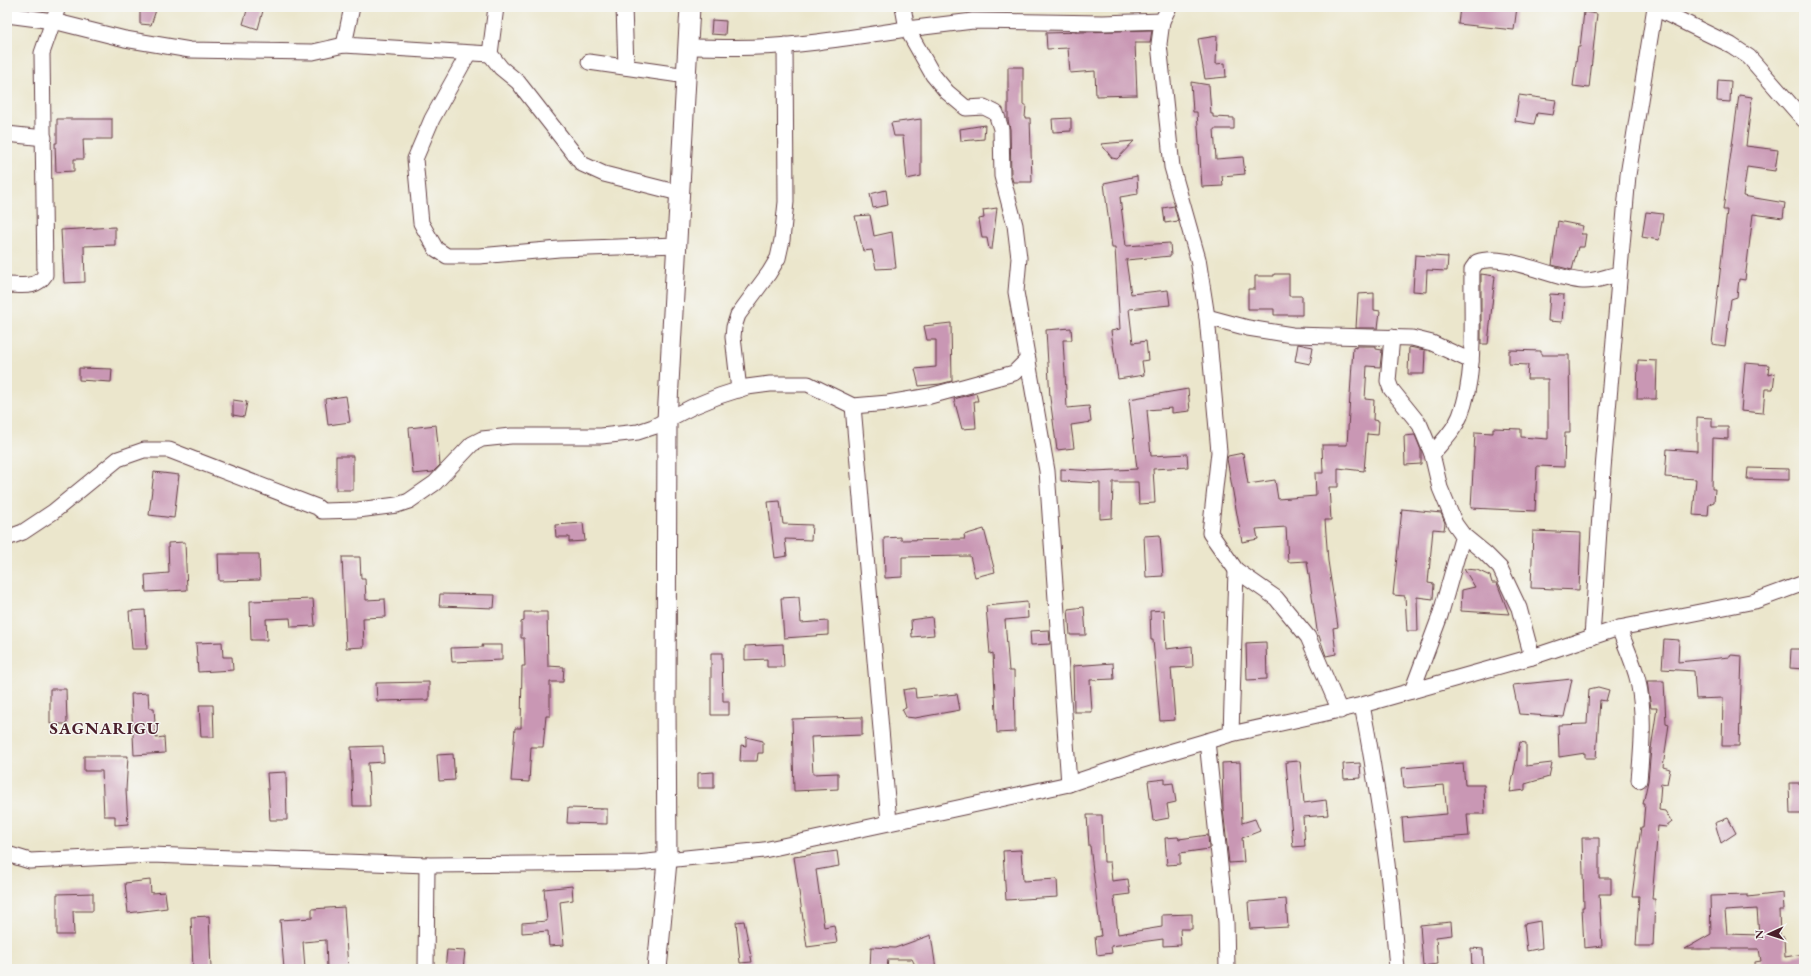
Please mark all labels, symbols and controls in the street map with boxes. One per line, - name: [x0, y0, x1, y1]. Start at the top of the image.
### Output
- district label: SAGNARIGU: [49, 717, 161, 739]
- north arrow: [1749, 914, 1789, 954]
- text: N: [1752, 930, 1766, 939]

